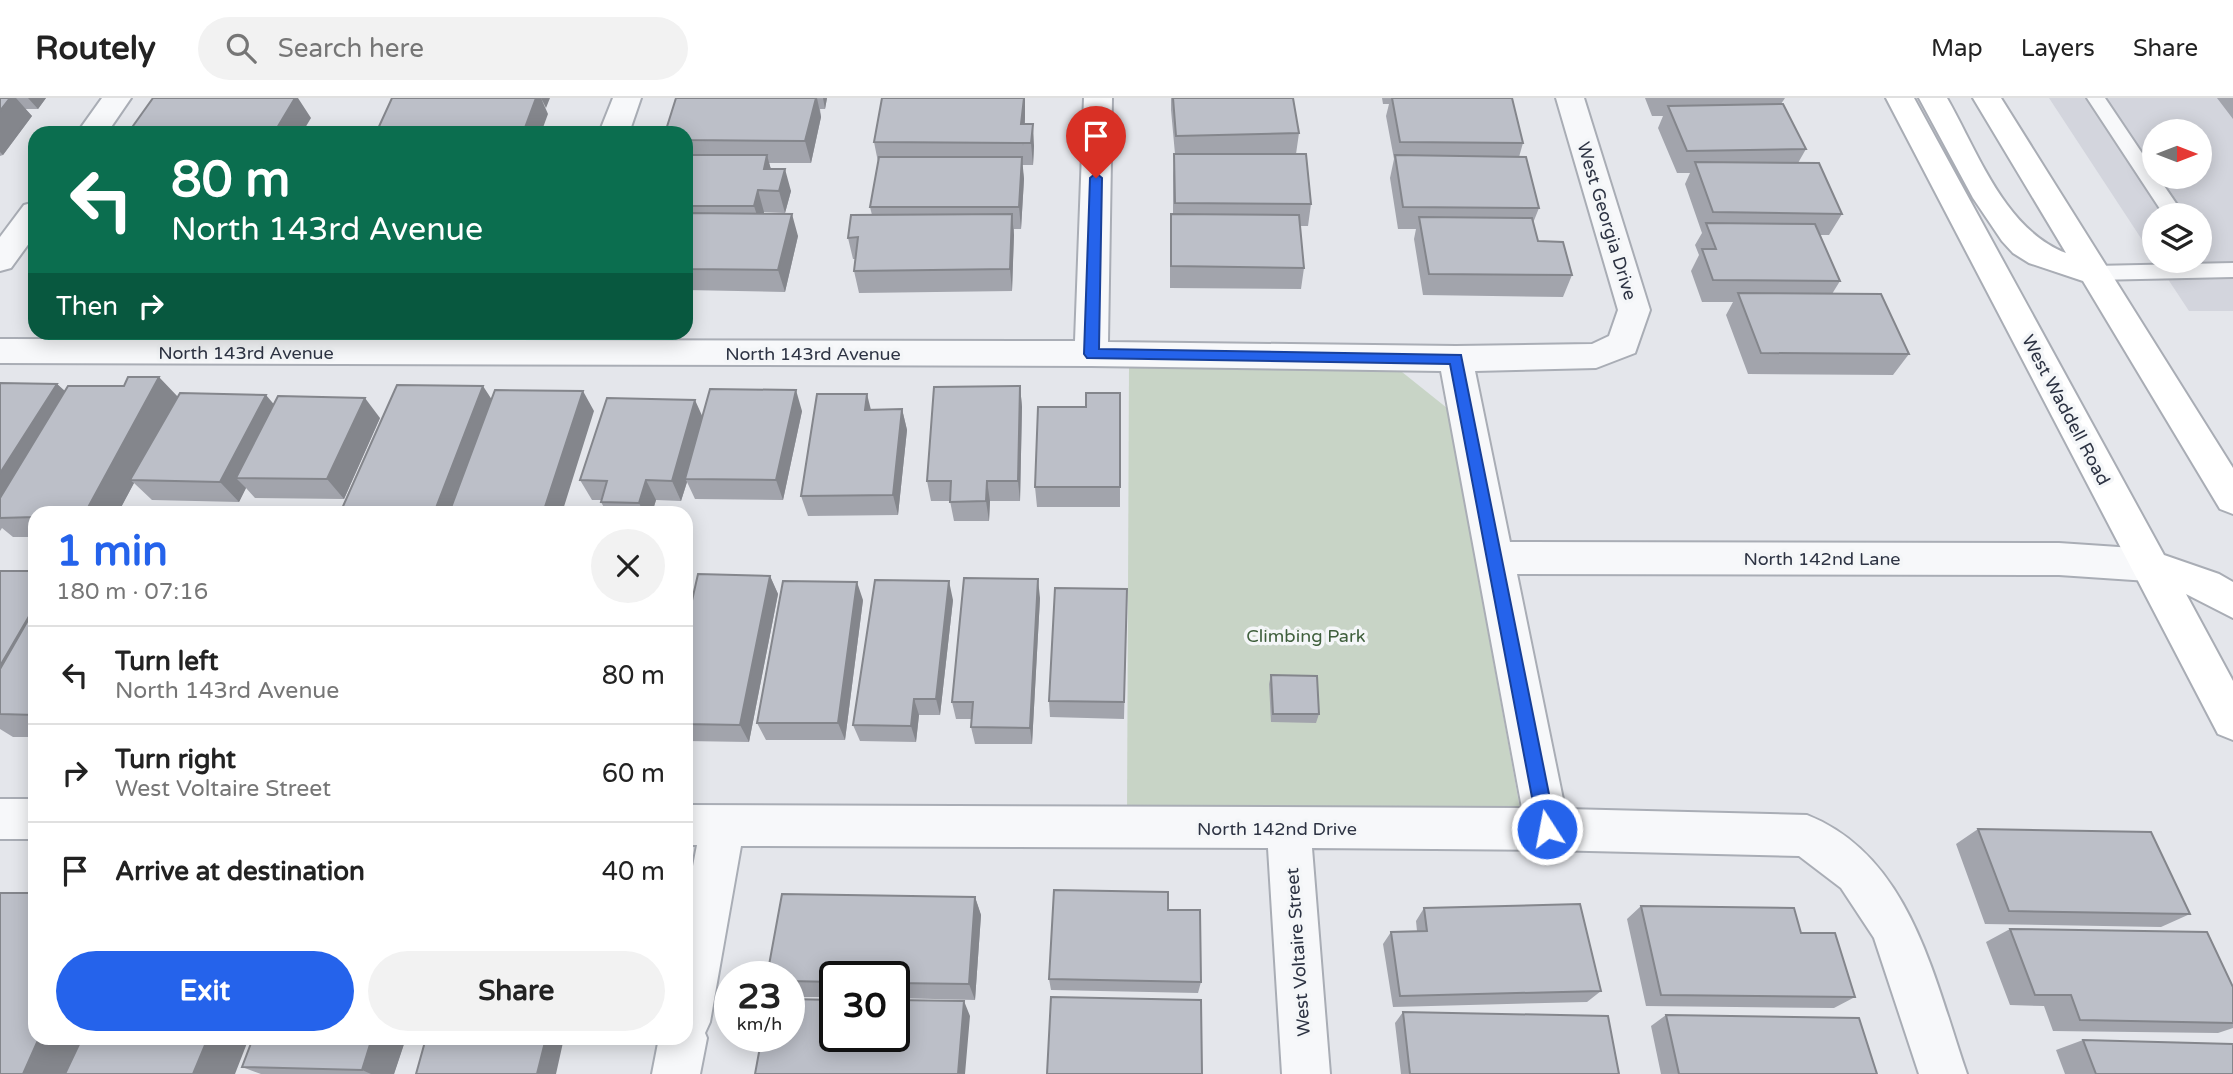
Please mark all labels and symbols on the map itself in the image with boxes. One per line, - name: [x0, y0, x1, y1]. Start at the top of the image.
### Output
- pin: [1066, 106, 1126, 178]
- north arrow: [2142, 119, 2212, 189]
- street label: West Georgia Drive: [1572, 139, 1642, 303]
- street label: West Waddell Road: [2017, 331, 2115, 489]
- street label: North 143rd Avenue: [158, 342, 334, 364]
- street label: North 143rd Avenue: [725, 343, 901, 365]
- street label: North 142nd Lane: [1743, 548, 1901, 570]
- park label: Climbing Park: [1246, 625, 1366, 647]
- position arrow: [1510, 792, 1584, 866]
- street label: North 142nd Drive: [1197, 818, 1357, 840]
- street label: West Voltaire Street: [1281, 867, 1315, 1037]
- speed limit sign: 30: [819, 961, 910, 1052]

